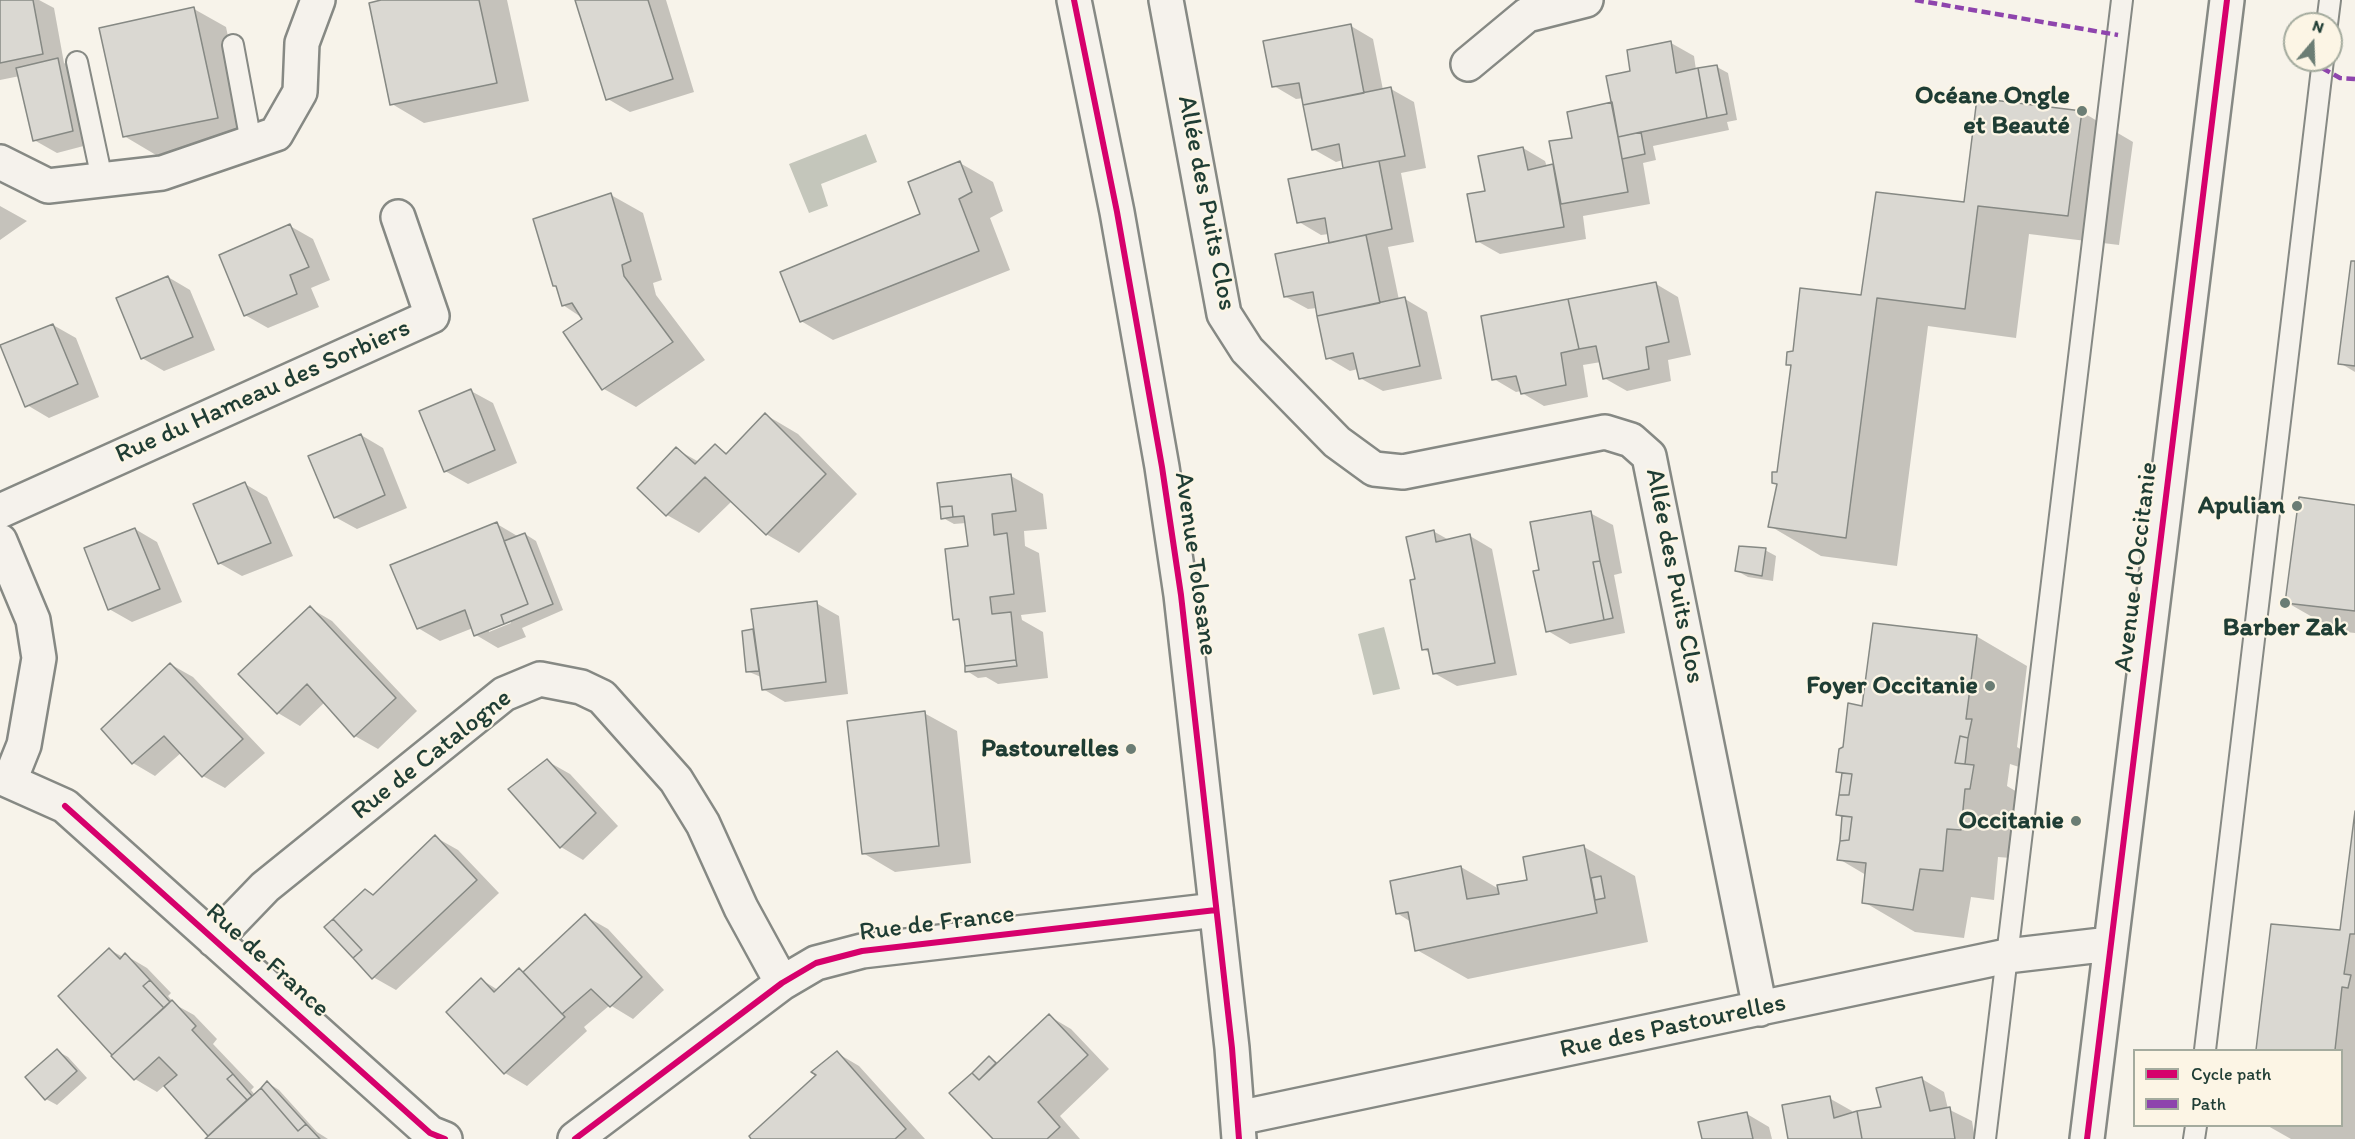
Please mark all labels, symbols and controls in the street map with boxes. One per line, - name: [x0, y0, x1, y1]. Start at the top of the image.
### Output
- north arrow: [2283, 12, 2343, 72]
- text: N: [2310, 16, 2327, 37]
- place label: Océane Ongle et Beauté: [1915, 80, 2070, 142]
- street label: Allée des Puits Clos: [1170, 93, 1242, 313]
- marker: Océane Ongle et Beauté: [2075, 104, 2089, 118]
- street label: Rue du Hameau des Sorbiers: [111, 313, 415, 471]
- street label: Avenue d'Occitanie: [2109, 460, 2165, 674]
- street label: Allée des Puits Clos: [1638, 466, 1710, 686]
- street label: Avenue Tolosane: [1167, 470, 1223, 658]
- place label: Apulian: [2198, 490, 2285, 522]
- marker: Apulian: [2290, 499, 2304, 513]
- marker: Barber Zak: [2278, 596, 2292, 610]
- place label: Barber Zak: [2223, 612, 2347, 644]
- place label: Foyer Occitanie: [1806, 670, 1978, 702]
- marker: Foyer Occitanie: [1983, 679, 1997, 693]
- street label: Rue de Catalogne: [346, 683, 518, 827]
- place label: Pastourelles: [981, 733, 1119, 765]
- marker: Pastourelles: [1124, 742, 1138, 756]
- place label: Occitanie: [1958, 805, 2064, 837]
- marker: Occitanie: [2069, 814, 2083, 828]
- street label: Rue de France: [199, 897, 335, 1025]
- street label: Rue de France: [858, 899, 1016, 949]
- street label: Rue des Pastourelles: [1557, 988, 1789, 1066]
- legend: [2133, 1049, 2343, 1127]
- text: Cycle path: [2191, 1063, 2271, 1085]
- text: Path: [2191, 1093, 2226, 1115]

